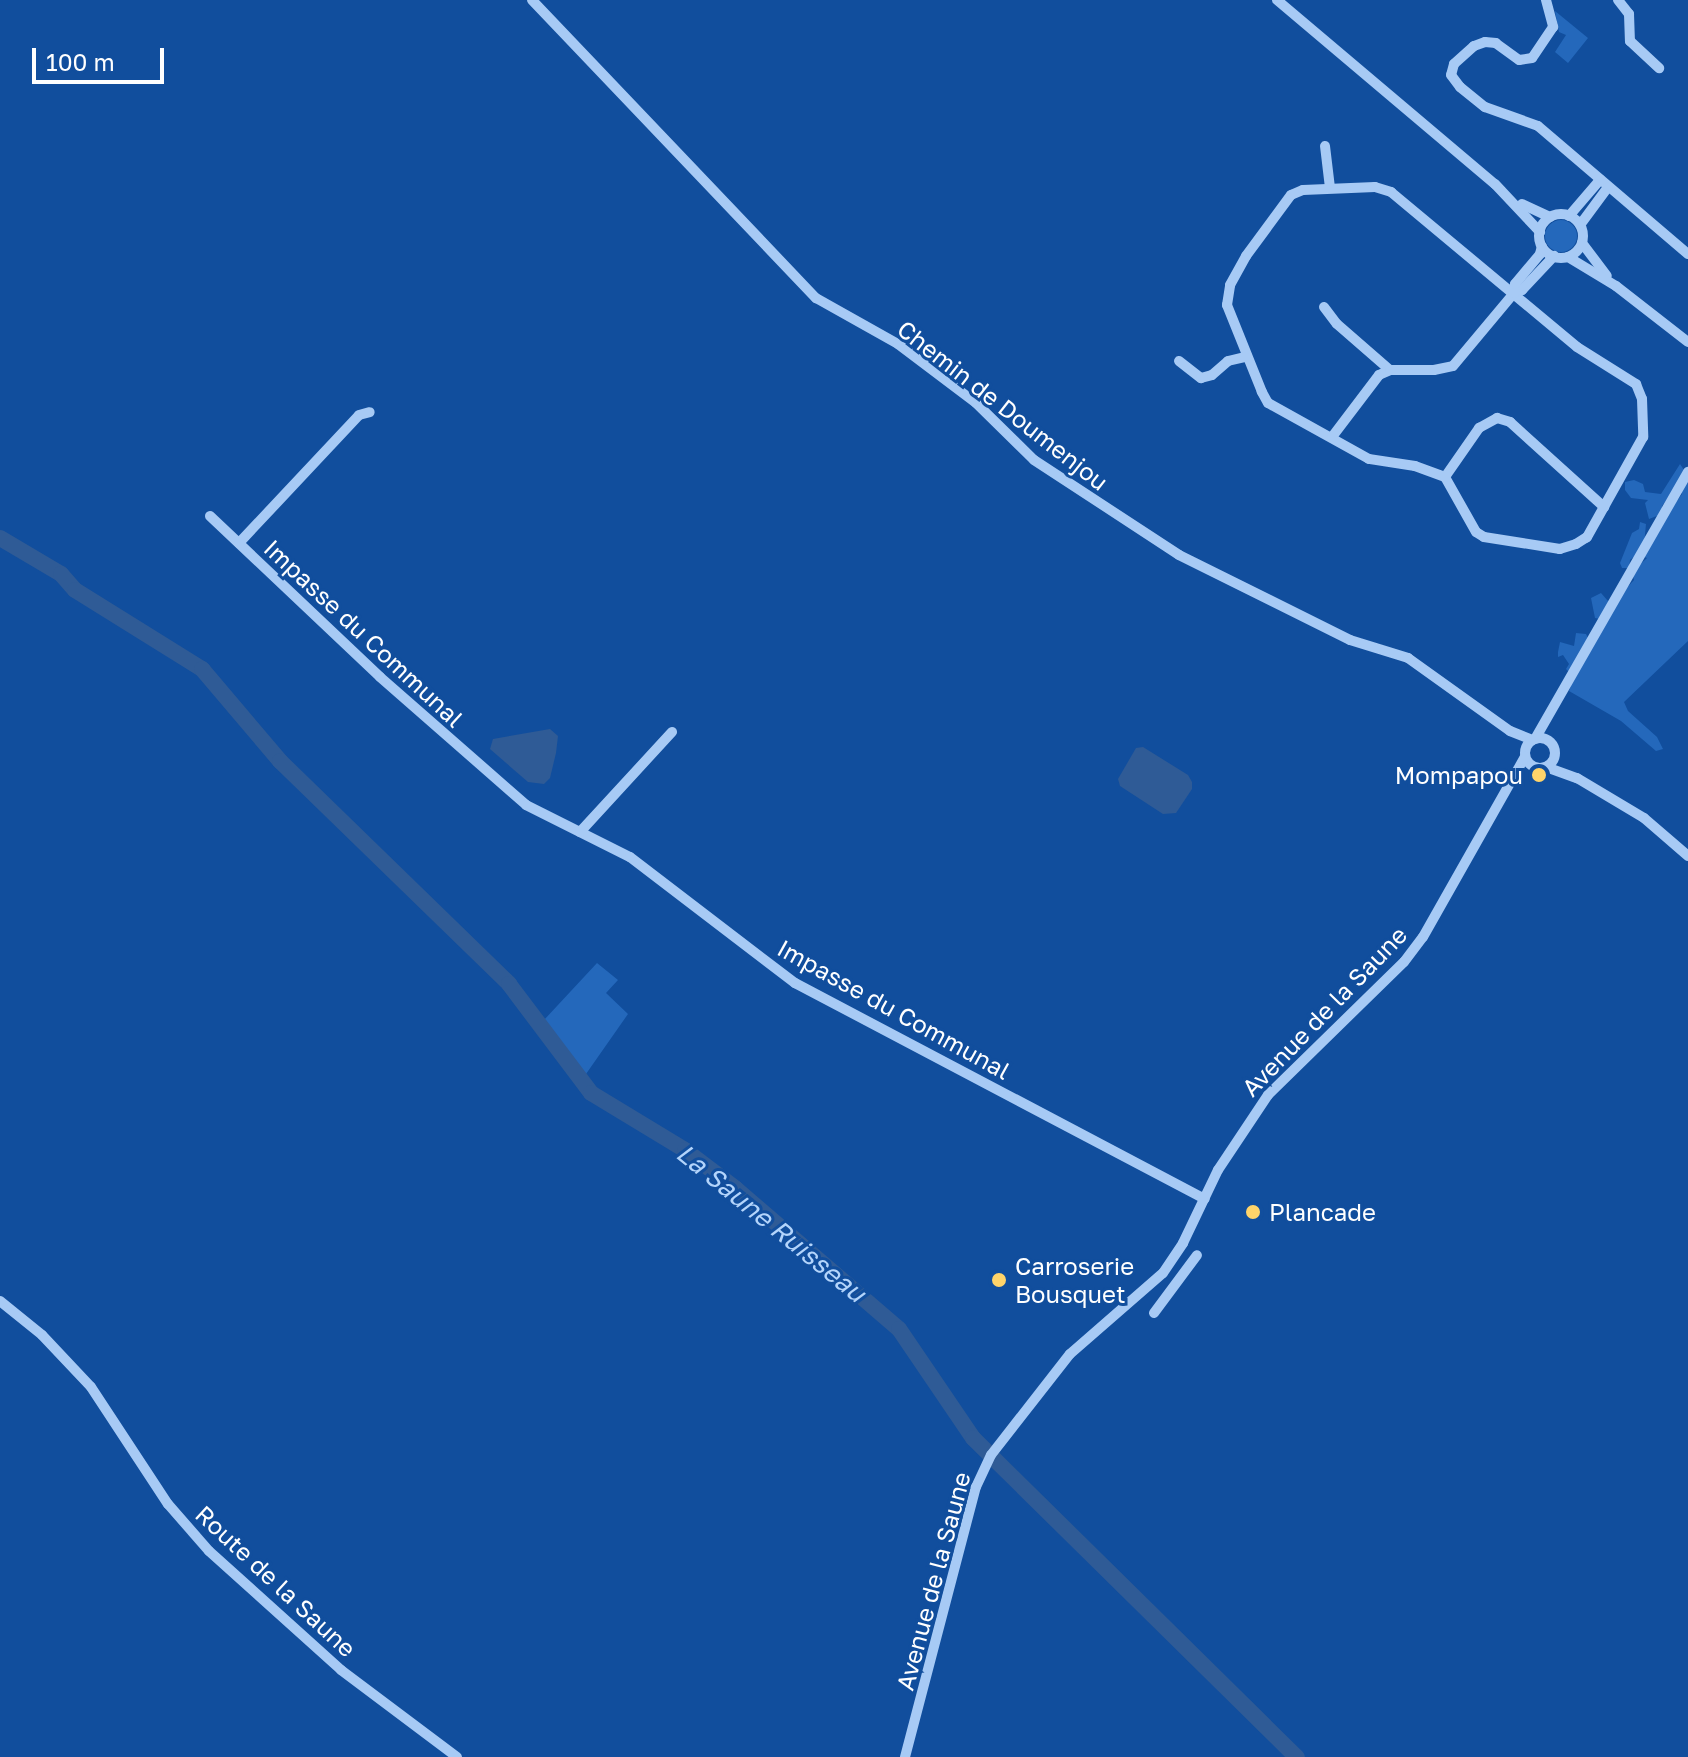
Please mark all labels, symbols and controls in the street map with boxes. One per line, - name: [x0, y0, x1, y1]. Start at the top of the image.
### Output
- scale bar: [36, 32, 168, 82]
- text: 100 m: [46, 47, 115, 76]
- street label: Chemin de Doumenjou: [892, 314, 1114, 496]
- street label: Impasse du Communal: [259, 533, 469, 733]
- place label: Mompapou: [1395, 761, 1523, 789]
- marker: Mompapou: [1530, 766, 1548, 784]
- street label: Avenue de la Saune: [1236, 920, 1412, 1102]
- street label: Impasse du Communal: [773, 933, 1015, 1085]
- water label: La Saune Ruisseau: [670, 1137, 872, 1309]
- place label: Plancade: [1269, 1198, 1376, 1226]
- marker: Plancade: [1244, 1203, 1262, 1221]
- place label: Carroserie Bousquet: [1015, 1252, 1134, 1308]
- marker: Carroserie Bousquet: [990, 1271, 1008, 1289]
- street label: Avenue de la Saune: [890, 1469, 976, 1693]
- street label: Route de la Saune: [190, 1499, 362, 1663]

